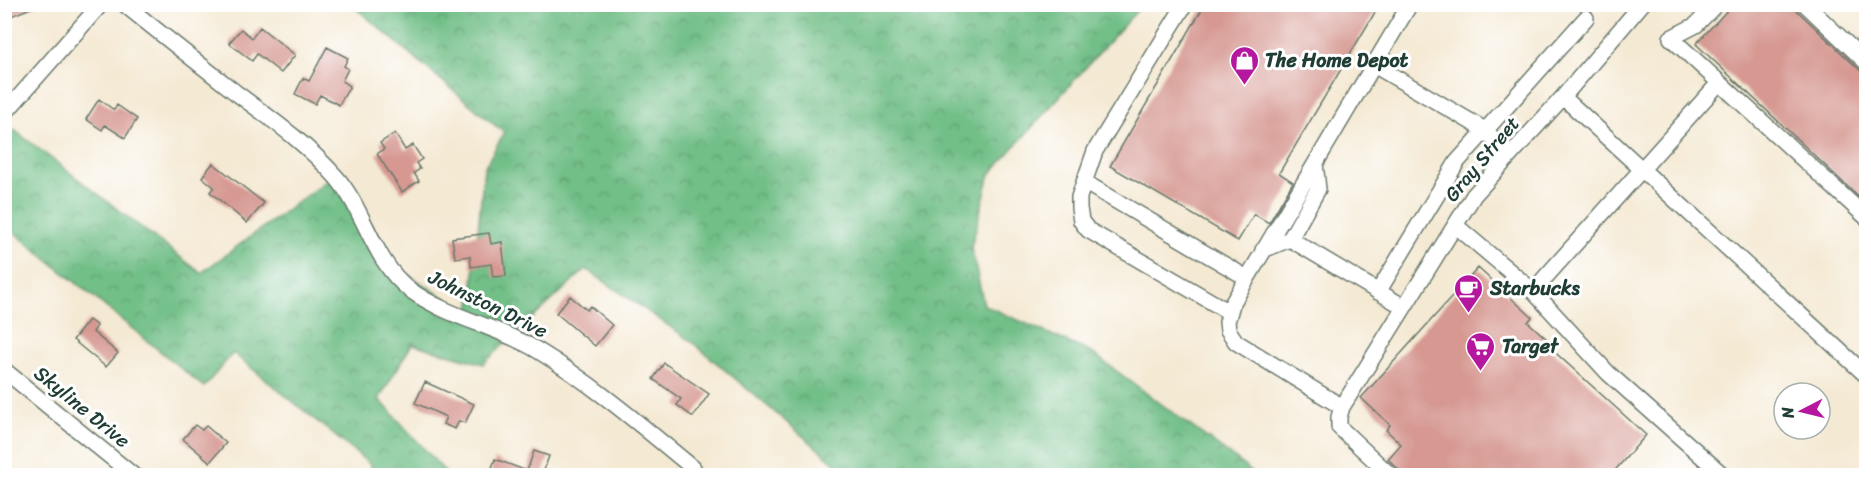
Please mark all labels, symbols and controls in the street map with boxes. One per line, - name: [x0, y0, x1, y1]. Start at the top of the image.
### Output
- place label: The Home Depot: [1265, 43, 1409, 78]
- shop icon: The Home Depot: [1228, 44, 1260, 86]
- street label: Gray Street: [1435, 108, 1529, 210]
- street label: Johnston Drive: [421, 260, 554, 348]
- place label: Starbucks: [1489, 271, 1581, 306]
- cafe icon: Starbucks: [1453, 272, 1485, 314]
- place label: Target: [1502, 329, 1560, 364]
- supermarket icon: Target: [1465, 330, 1497, 372]
- street label: Skyline Drive: [26, 357, 138, 457]
- north arrow: [1772, 381, 1832, 441]
- text: N: [1772, 405, 1803, 421]

